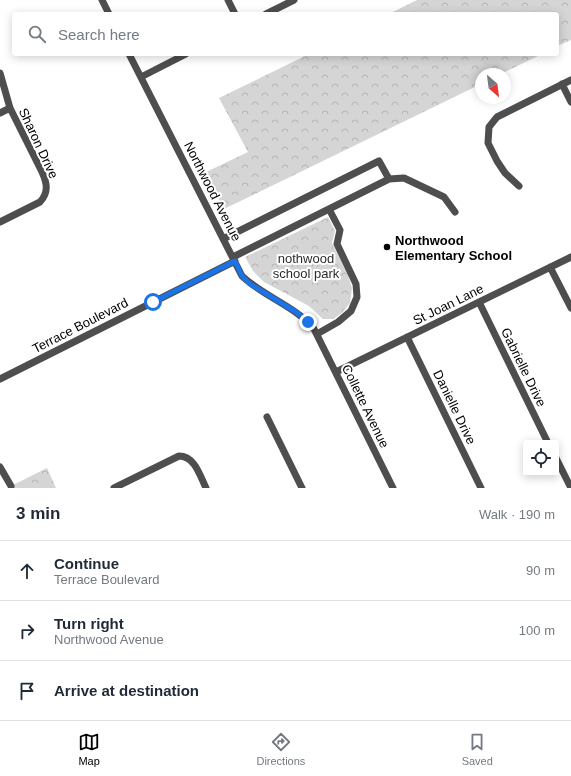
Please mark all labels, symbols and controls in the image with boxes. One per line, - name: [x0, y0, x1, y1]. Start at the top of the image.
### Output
- search box: [12, 12, 559, 56]
- icon: search: [26, 23, 48, 45]
- text: Search here: [58, 26, 140, 43]
- north arrow: [475, 68, 511, 104]
- street label: Sharon Drive: [16, 106, 61, 181]
- street label: Northwood Avenue: [181, 139, 244, 243]
- place label: Northwood Elementary School: [395, 233, 512, 263]
- marker: Northwood Elementary School: [382, 242, 392, 252]
- park label: nothwood school park: [273, 251, 340, 281]
- street label: St Joan Lane: [410, 281, 486, 328]
- route start: [144, 293, 162, 311]
- street label: Terrace Boulevard: [30, 295, 131, 356]
- route end: [299, 313, 317, 331]
- street label: Gabrielle Drive: [498, 325, 549, 409]
- street label: Collette Avenue: [339, 362, 392, 450]
- street label: Danielle Drive: [430, 368, 479, 447]
- map controls: [523, 440, 559, 476]
- button: locate: [523, 440, 559, 476]
- text: 3 min: [16, 504, 60, 523]
- text: Walk · 190 m: [479, 507, 555, 522]
- text: Continue: [54, 555, 119, 572]
- icon: ahead: [16, 560, 38, 582]
- text: 90 m: [526, 563, 555, 578]
- text: Terrace Boulevard: [54, 572, 160, 587]
- text: Turn right: [54, 615, 124, 632]
- icon: right: [16, 620, 38, 642]
- text: 100 m: [519, 623, 555, 638]
- text: Northwood Avenue: [54, 632, 164, 647]
- icon: arrive: [16, 680, 38, 702]
- text: Arrive at destination: [54, 682, 199, 699]
- tab: Map: [78, 731, 100, 767]
- tab: Directions: [256, 731, 305, 767]
- tab: Saved: [462, 731, 493, 767]

